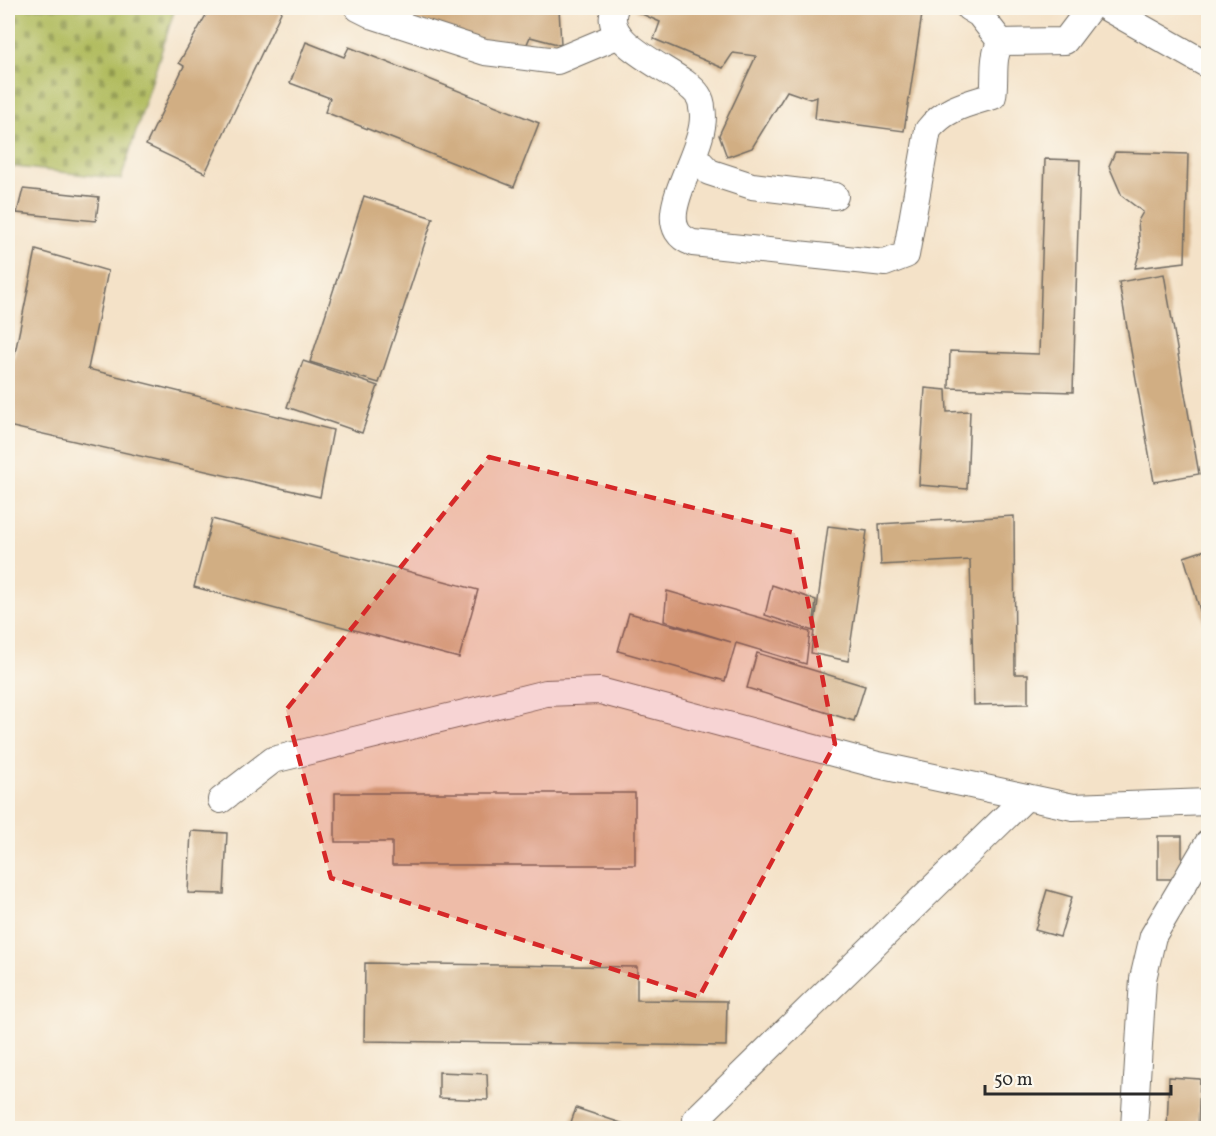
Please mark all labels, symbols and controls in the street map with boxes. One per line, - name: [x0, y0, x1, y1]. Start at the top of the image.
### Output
- scale bar: [985, 1058, 1171, 1096]
- text: 50 m: [994, 1068, 1033, 1093]

